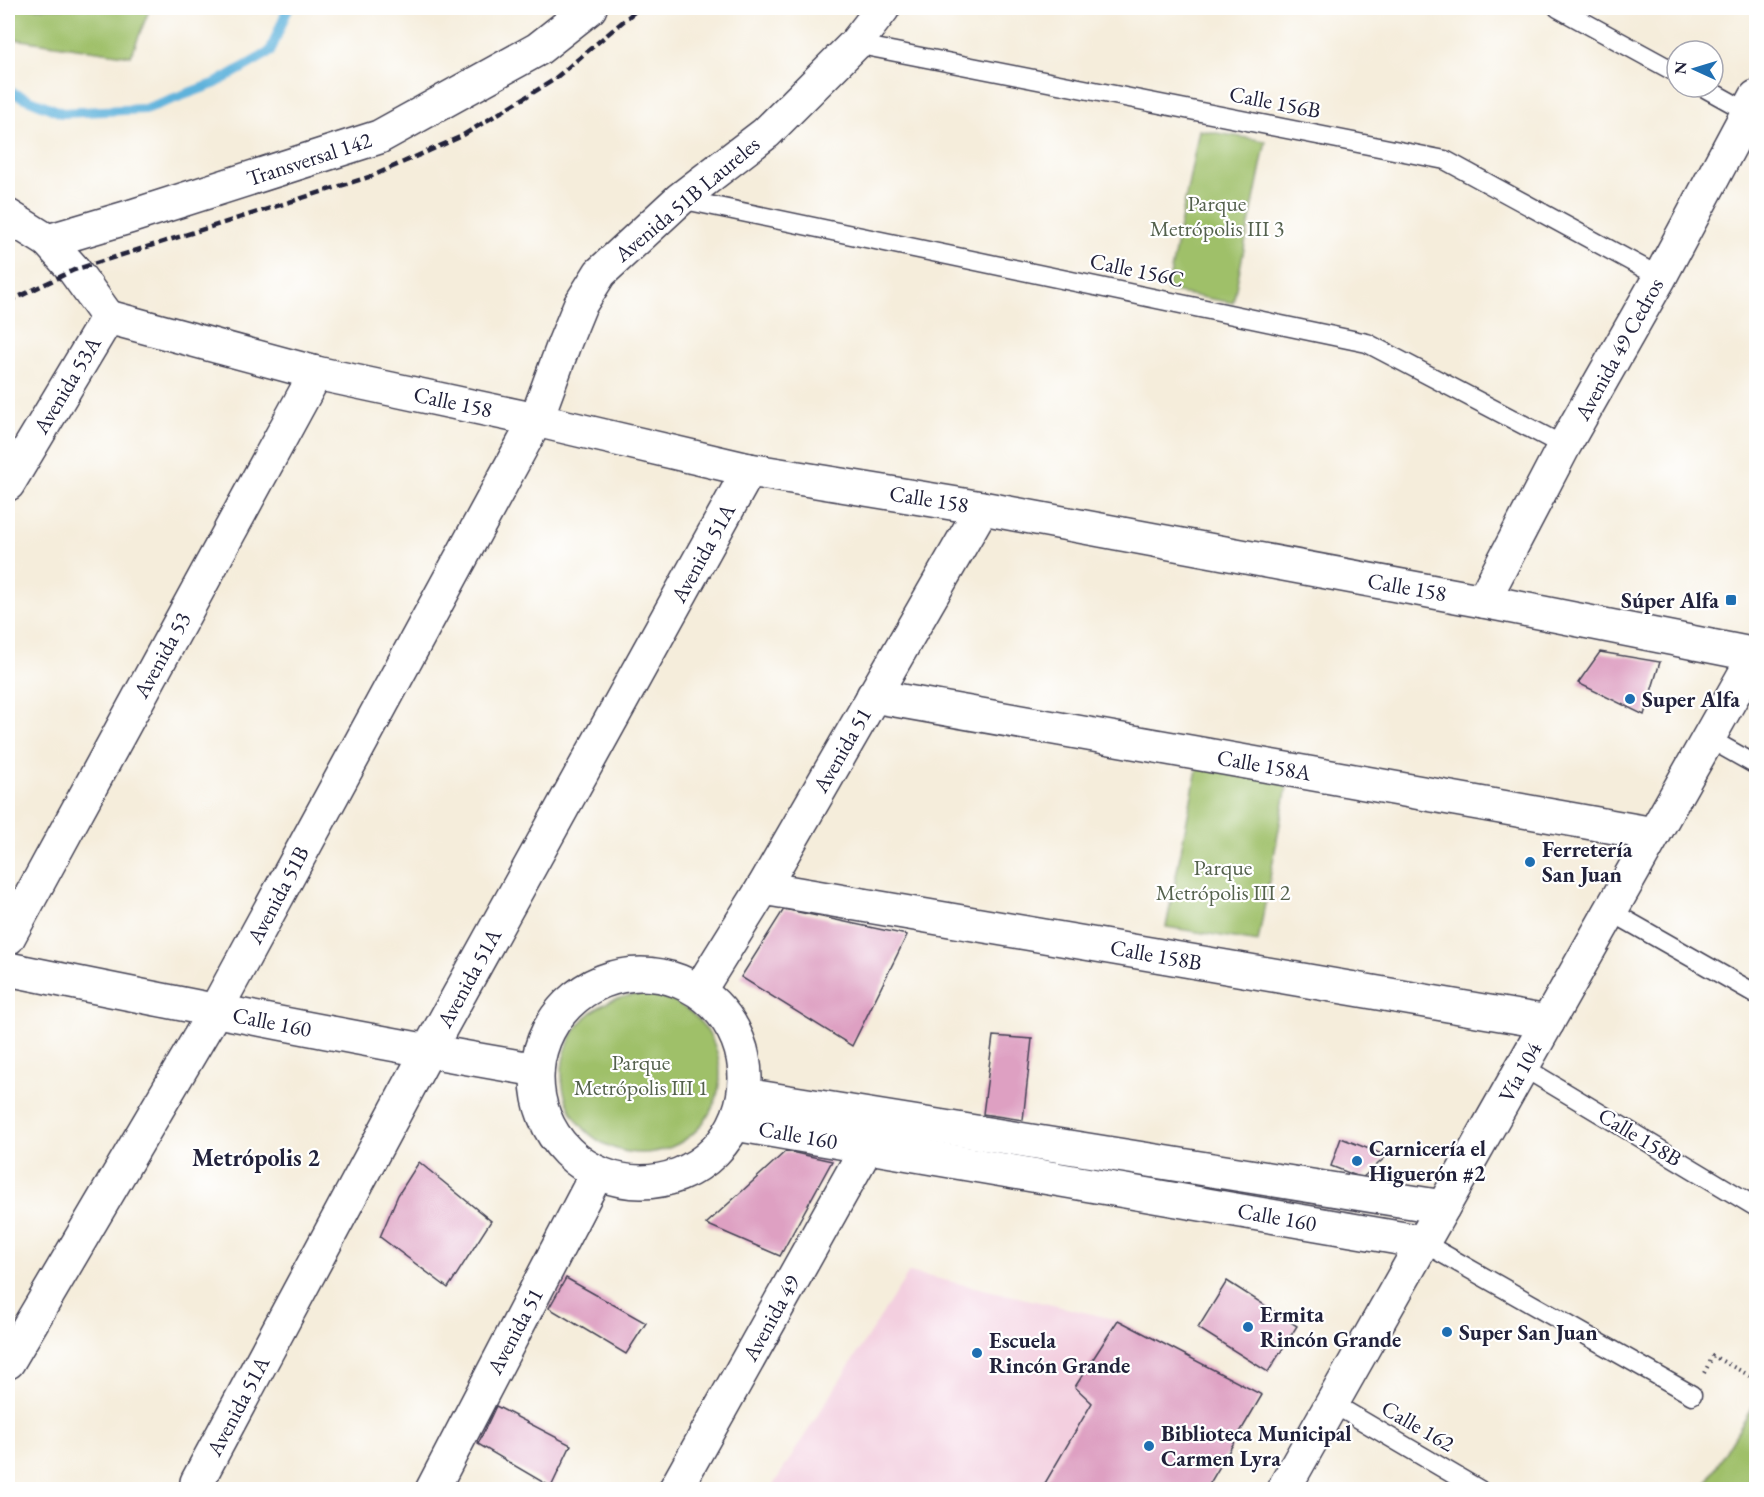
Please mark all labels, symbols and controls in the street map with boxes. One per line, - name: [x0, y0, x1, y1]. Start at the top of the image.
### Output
- north arrow: [1665, 39, 1725, 99]
- text: N: [1670, 61, 1691, 75]
- street label: Calle 156B: [1227, 79, 1323, 125]
- street label: Transversal 142: [243, 125, 376, 193]
- street label: Avenida 51B Laureles: [608, 130, 766, 269]
- park label: Parque Metrópolis III 3: [1150, 189, 1284, 243]
- street label: Calle 156C: [1087, 246, 1187, 294]
- street label: Avenida 49 Cedros: [1567, 273, 1670, 426]
- street label: Avenida 53A: [26, 330, 108, 440]
- street label: Calle 158: [411, 380, 495, 424]
- street label: Calle 158: [887, 478, 971, 520]
- street label: Avenida 51A: [663, 498, 742, 609]
- street label: Calle 158: [1365, 566, 1449, 608]
- place label: Súper Alfa: [1621, 586, 1719, 615]
- marker: Súper Alfa: [1724, 593, 1738, 607]
- street label: Avenida 53: [126, 607, 197, 704]
- place label: Super Alfa: [1642, 685, 1740, 714]
- marker: Super Alfa: [1623, 692, 1637, 706]
- street label: Avenida 51: [805, 702, 878, 799]
- street label: Calle 158A: [1215, 742, 1314, 788]
- place label: Ferretería San Juan: [1542, 835, 1633, 889]
- street label: Avenida 51B: [240, 841, 316, 950]
- park label: Parque Metrópolis III 2: [1156, 853, 1291, 907]
- marker: Ferretería San Juan: [1523, 855, 1537, 869]
- street label: Avenida 51A: [429, 923, 508, 1034]
- street label: Calle 158B: [1108, 933, 1204, 977]
- street label: Calle 160: [230, 1000, 314, 1044]
- street label: Vía 104: [1492, 1036, 1549, 1107]
- park label: Parque Metrópolis III 1: [574, 1048, 708, 1102]
- street label: Calle 158B: [1593, 1101, 1687, 1173]
- street label: Calle 160: [756, 1114, 840, 1156]
- place label: Carnicería el Higuerón #2: [1369, 1134, 1486, 1188]
- district label: Metrópolis 2: [192, 1142, 320, 1173]
- marker: Carnicería el Higuerón #2: [1350, 1154, 1364, 1168]
- street label: Calle 160: [1235, 1196, 1319, 1238]
- street label: Avenida 49: [735, 1270, 807, 1367]
- street label: Avenida 51: [480, 1283, 550, 1380]
- place label: Ermita Rincón Grande: [1260, 1300, 1401, 1354]
- place label: Super San Juan: [1459, 1318, 1598, 1347]
- marker: Ermita Rincón Grande: [1241, 1320, 1255, 1334]
- marker: Super San Juan: [1440, 1325, 1454, 1339]
- place label: Escuela Rincón Grande: [989, 1326, 1130, 1380]
- marker: Escuela Rincón Grande: [970, 1346, 984, 1360]
- street label: Avenida 51A: [199, 1350, 277, 1462]
- street label: Calle 162: [1376, 1394, 1460, 1459]
- place label: Biblioteca Municipal Carmen Lyra: [1161, 1419, 1352, 1473]
- marker: Biblioteca Municipal Carmen Lyra: [1142, 1439, 1156, 1453]

